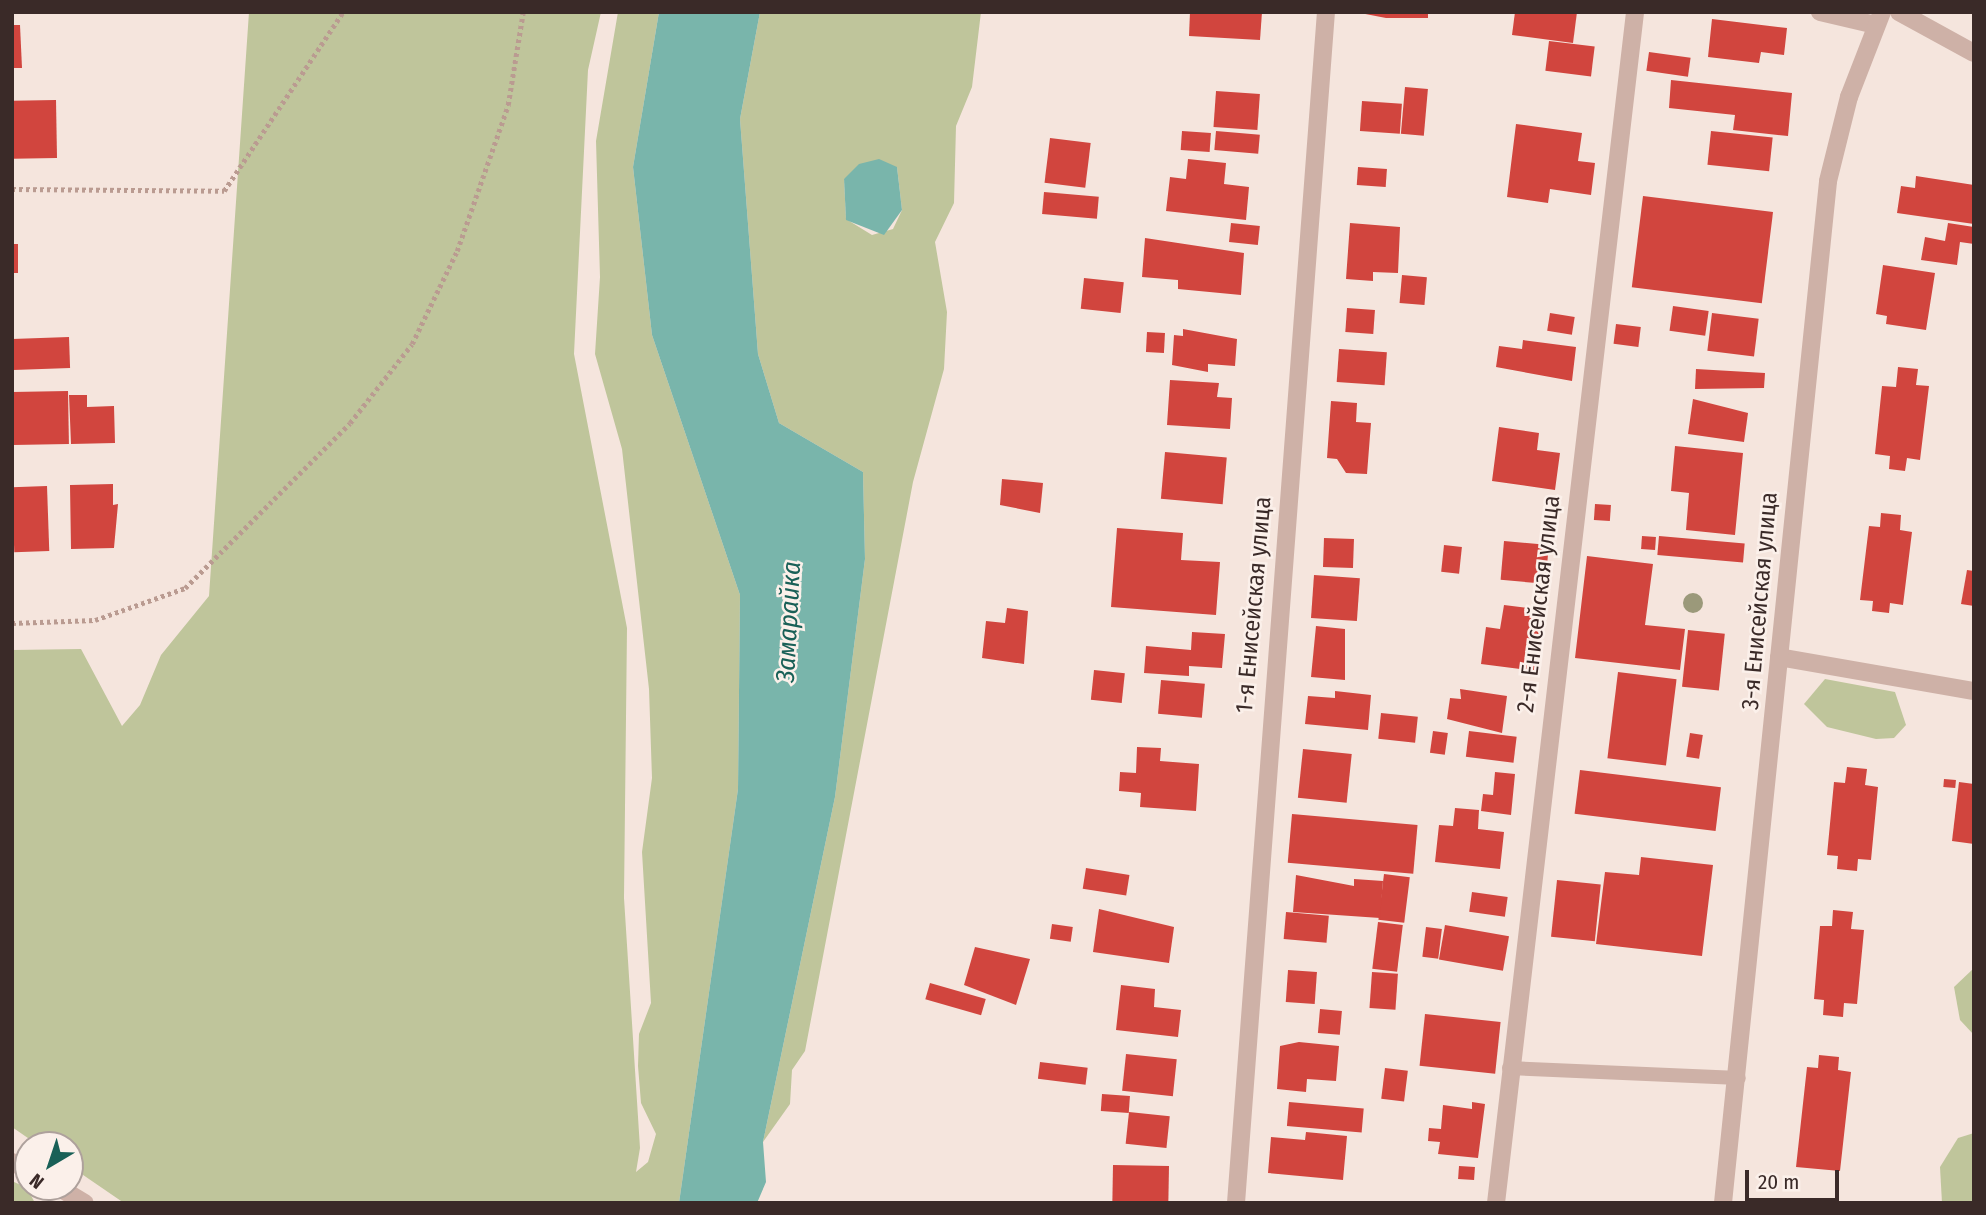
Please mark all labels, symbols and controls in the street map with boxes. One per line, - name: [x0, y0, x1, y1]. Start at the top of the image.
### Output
- street label: 3-я Енисейская улица: [1736, 491, 1784, 711]
- street label: 2-я Енисейская улица: [1511, 494, 1567, 714]
- street label: 1-я Енисейская улица: [1230, 496, 1278, 714]
- water label: Замарайка: [770, 561, 808, 683]
- north arrow: [14, 1131, 84, 1201]
- scale bar: [1748, 1156, 1842, 1200]
- text: N: [25, 1169, 48, 1194]
- text: 20 m: [1758, 1169, 1799, 1195]

